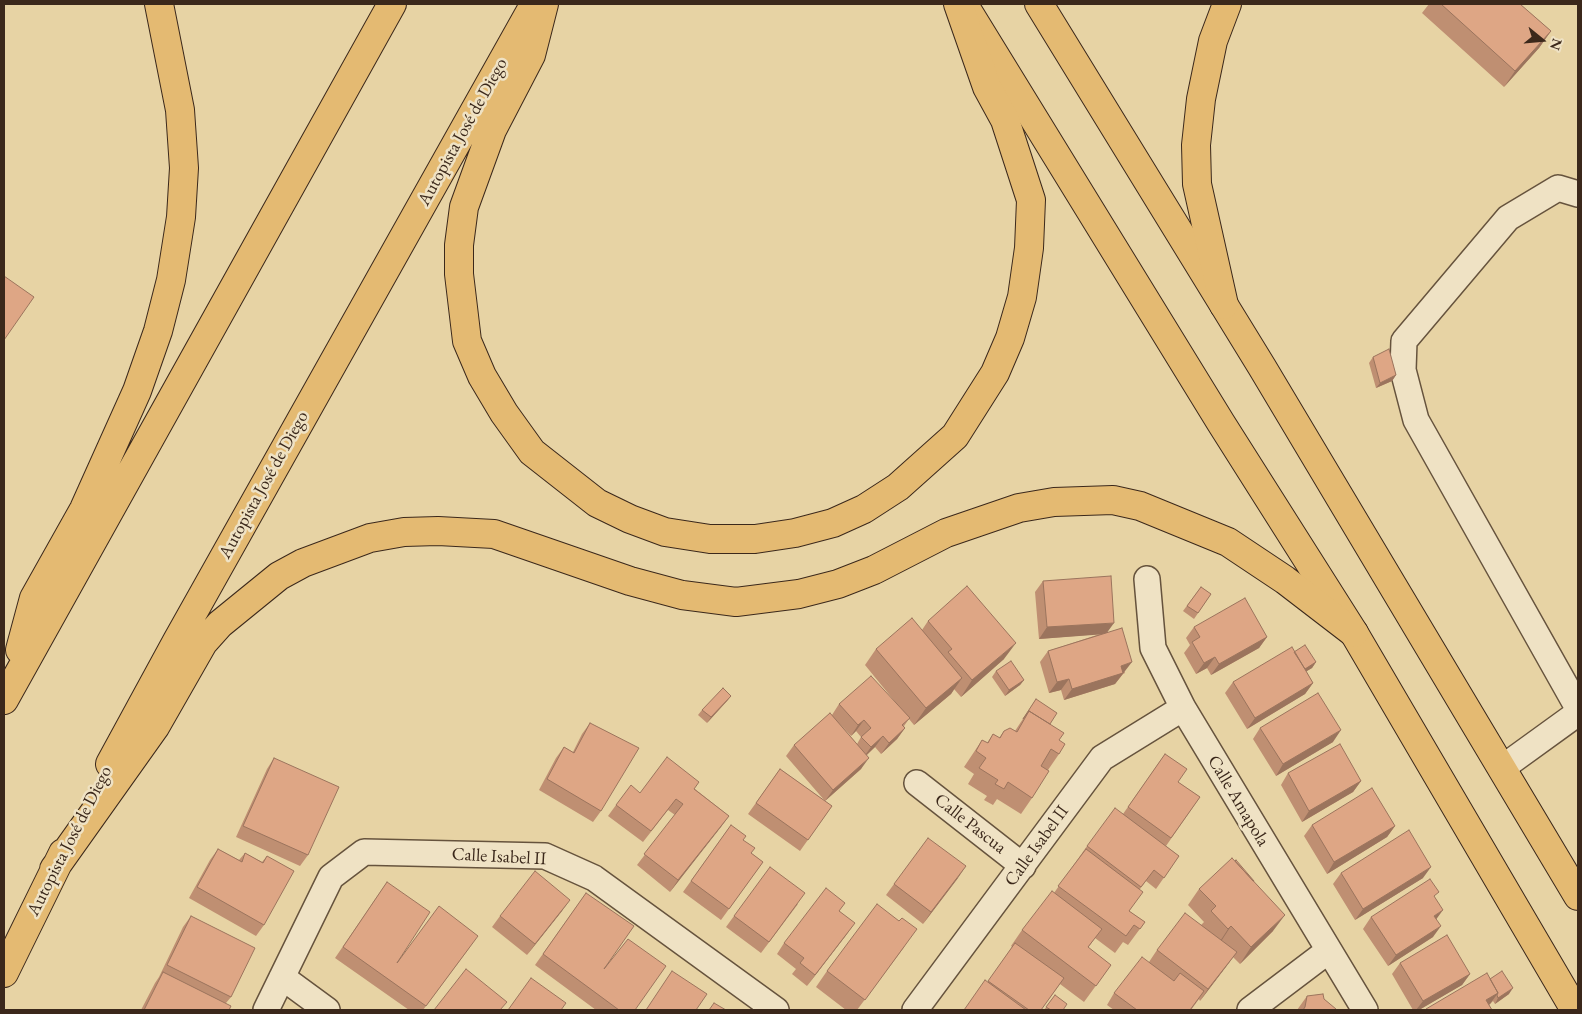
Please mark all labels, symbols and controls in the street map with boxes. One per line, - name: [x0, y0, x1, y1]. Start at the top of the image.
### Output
- north arrow: [1517, 15, 1567, 65]
- text: N: [1546, 36, 1567, 52]
- street label: Autopista José de Diego: [413, 54, 513, 210]
- street label: Autopista José de Diego: [214, 407, 314, 563]
- street label: Calle Amapola: [1202, 752, 1274, 850]
- street label: Autopista José de Diego: [23, 762, 117, 920]
- street label: Calle Pascua: [930, 789, 1010, 859]
- street label: Calle Isabel II: [1000, 801, 1074, 891]
- street label: Calle Isabel II: [451, 844, 547, 870]

